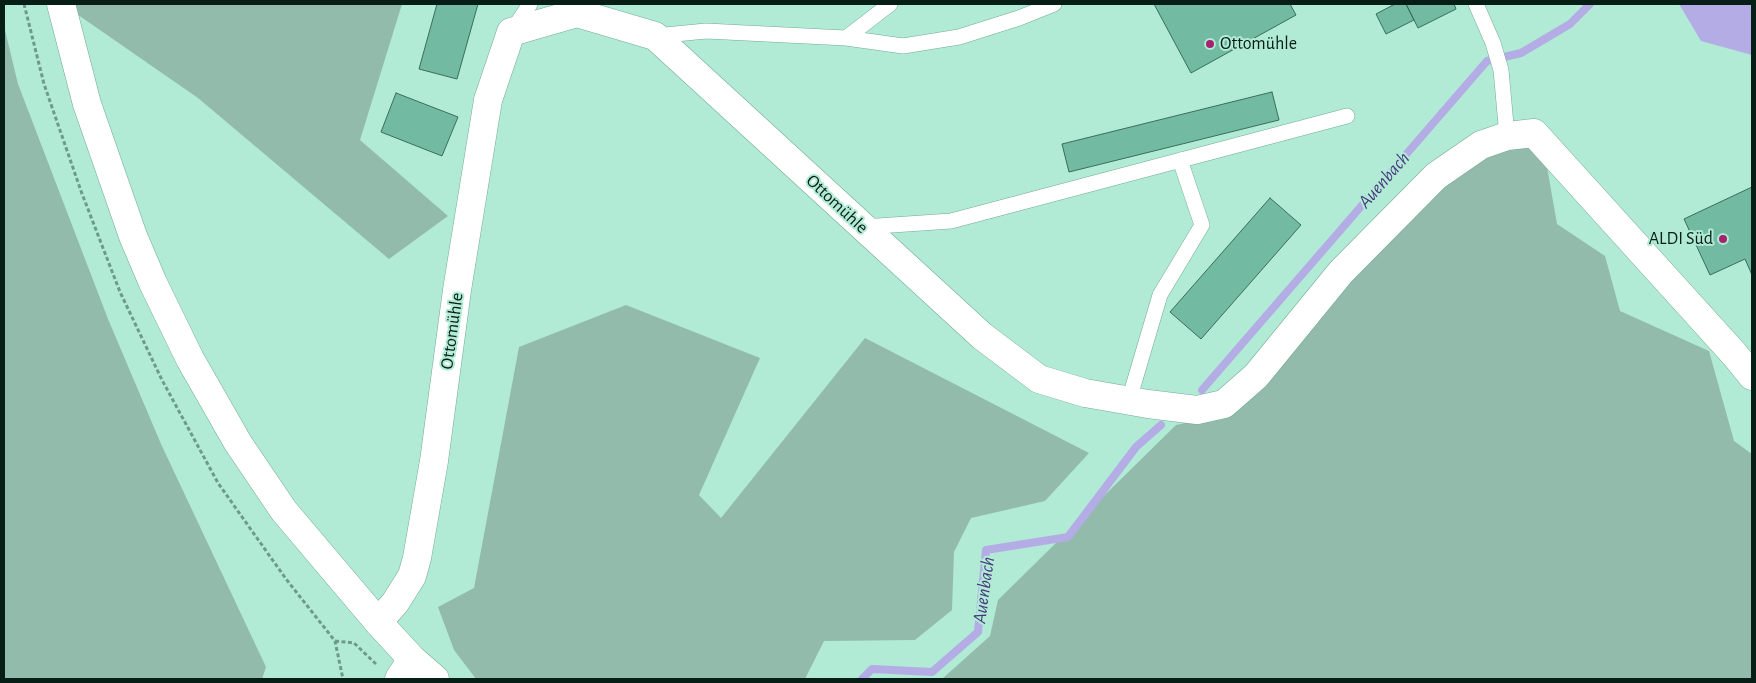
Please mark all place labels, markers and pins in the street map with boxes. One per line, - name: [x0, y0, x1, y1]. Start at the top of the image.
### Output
- place label: Ottomühle: [1220, 33, 1297, 55]
- marker: Ottomühle: [1204, 38, 1216, 50]
- place label: ALDI Süd: [1649, 228, 1713, 250]
- marker: ALDI Süd: [1717, 233, 1729, 245]

